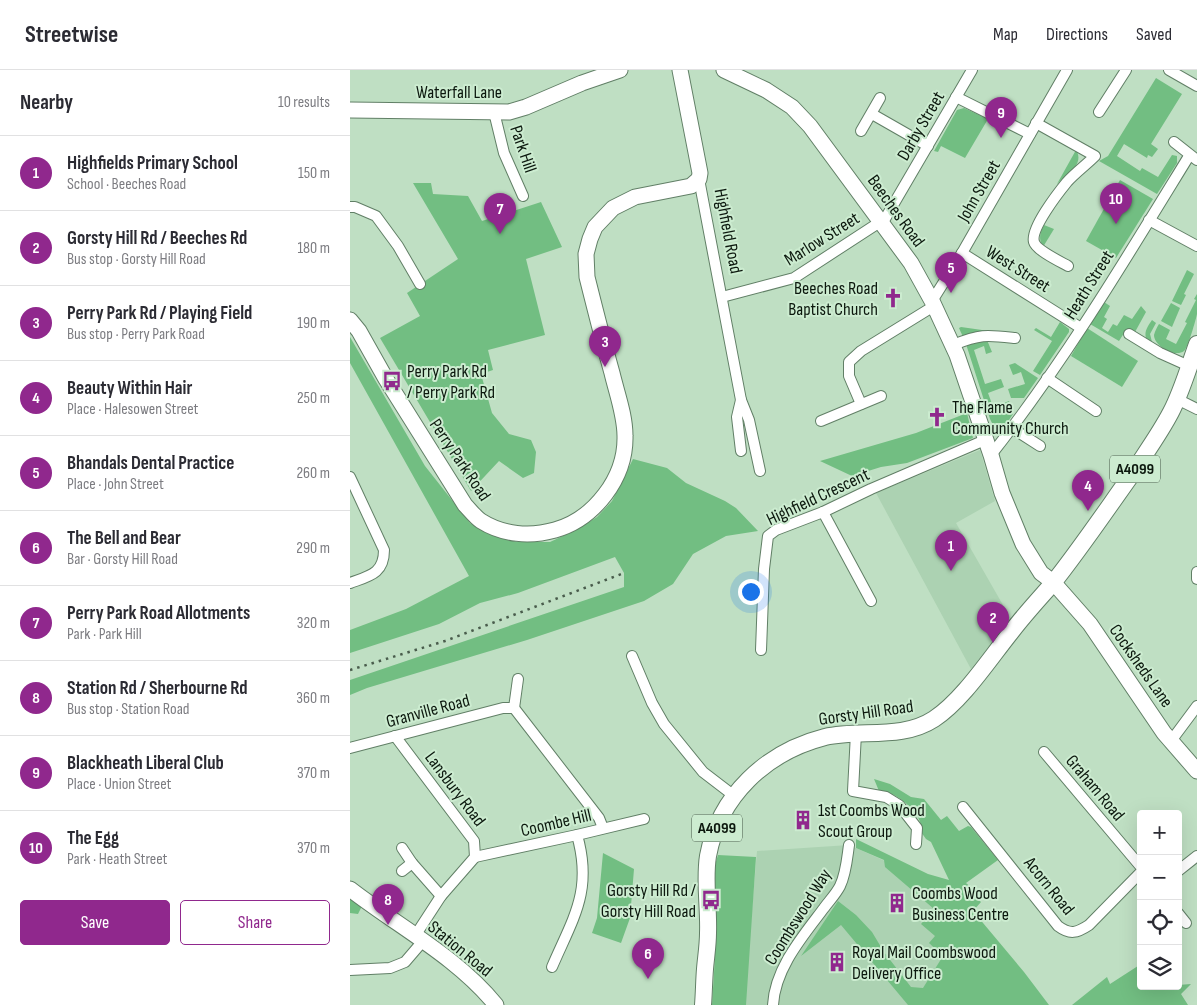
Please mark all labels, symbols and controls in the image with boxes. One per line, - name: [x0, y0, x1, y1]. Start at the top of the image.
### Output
- text: Streetwise: [25, 20, 118, 49]
- text: Map: [993, 24, 1018, 45]
- text: Directions: [1046, 24, 1108, 45]
- text: Saved: [1136, 24, 1172, 45]
- street label: Waterfall Lane: [416, 82, 502, 103]
- street label: Darby Street: [893, 87, 949, 164]
- text: Nearby: [20, 90, 73, 115]
- text: 10 results: [278, 93, 330, 112]
- pin: 9: [985, 97, 1017, 138]
- street label: Park Hill: [505, 123, 541, 175]
- text: Highfields Primary School: [67, 152, 238, 175]
- street label: John Street: [953, 156, 1005, 226]
- text: 1: [33, 164, 39, 183]
- text: 150 m: [298, 164, 330, 183]
- street label: Beeches Road: [863, 171, 929, 251]
- text: School · Beeches Road: [67, 175, 186, 194]
- pin: 10: [1100, 183, 1132, 224]
- street label: Highfield Road: [709, 187, 747, 275]
- pin: 7: [484, 193, 516, 234]
- street label: Marlow Street: [781, 207, 864, 270]
- text: Gorsty Hill Rd / Beeches Rd: [67, 227, 247, 250]
- text: 2: [32, 239, 40, 258]
- text: 180 m: [297, 239, 330, 258]
- street label: West Street: [982, 241, 1054, 297]
- street label: Heath Street: [1060, 246, 1119, 323]
- text: Bus stop · Gorsty Hill Road: [67, 250, 206, 269]
- pin: 5: [935, 252, 967, 293]
- place label: Beeches Road Baptist Church: [788, 278, 878, 320]
- church icon: Beeches Road Baptist Church: [882, 287, 904, 309]
- text: Perry Park Rd / Playing Field: [67, 302, 252, 325]
- text: 3: [32, 314, 40, 333]
- text: 190 m: [297, 314, 330, 333]
- text: Bus stop · Perry Park Road: [67, 325, 205, 344]
- pin: 3: [589, 326, 621, 367]
- place label: Perry Park Rd / Perry Park Rd: [407, 361, 495, 403]
- bus stop icon: Perry Park Rd / Perry Park Rd: [381, 370, 403, 392]
- text: Beauty Within Hair: [67, 377, 192, 400]
- text: 4: [32, 389, 40, 408]
- text: 250 m: [297, 389, 330, 408]
- place label: The Flame Community Church: [952, 397, 1069, 439]
- text: Place · Halesowen Street: [67, 400, 198, 419]
- church icon: The Flame Community Church: [926, 406, 948, 428]
- street label: Perry Park Road: [425, 415, 495, 505]
- text: Bhandals Dental Practice: [67, 452, 234, 475]
- road number: A4099: [1110, 456, 1160, 482]
- text: 5: [32, 464, 40, 483]
- text: 260 m: [296, 464, 330, 483]
- street label: Highfield Crescent: [763, 464, 873, 530]
- pin: 4: [1072, 470, 1104, 511]
- text: Place · John Street: [67, 475, 164, 494]
- text: The Bell and Bear: [67, 527, 181, 550]
- pin: 1: [935, 530, 967, 571]
- text: 6: [32, 539, 40, 558]
- text: 290 m: [296, 539, 330, 558]
- text: Bar · Gorsty Hill Road: [67, 550, 178, 569]
- your location: [738, 579, 764, 605]
- text: Perry Park Road Allotments: [67, 602, 250, 625]
- pin: 2: [977, 602, 1009, 643]
- text: 7: [33, 614, 39, 633]
- text: 320 m: [297, 614, 330, 633]
- street label: Cocksheds Lane: [1105, 620, 1177, 712]
- text: Park · Park Hill: [67, 625, 142, 644]
- text: Station Rd / Sherbourne Rd: [67, 677, 248, 700]
- text: 8: [32, 689, 40, 708]
- text: 360 m: [296, 689, 330, 708]
- street label: Granville Road: [384, 690, 472, 732]
- street label: Gorsty Hill Road: [817, 696, 915, 730]
- text: Bus stop · Station Road: [67, 700, 189, 719]
- street label: Lansbury Road: [420, 748, 490, 830]
- street label: Graham Road: [1061, 751, 1129, 825]
- text: Blackheath Liberal Club: [67, 752, 224, 775]
- text: 9: [32, 764, 40, 783]
- text: 370 m: [297, 764, 330, 783]
- text: Place · Union Street: [67, 775, 171, 794]
- place label: 1st Coombs Wood Scout Group: [818, 800, 925, 842]
- street label: Coombe Hill: [519, 805, 593, 841]
- building icon: 1st Coombs Wood Scout Group: [792, 809, 814, 831]
- map controls: [1137, 810, 1182, 990]
- button: +: [1137, 810, 1182, 855]
- road number: A4099: [692, 814, 742, 841]
- text: The Egg: [67, 827, 119, 850]
- text: 10: [29, 839, 43, 858]
- text: 370 m: [297, 839, 330, 858]
- text: Park · Heath Street: [67, 850, 167, 869]
- street label: Acorn Road: [1019, 852, 1079, 919]
- button: −: [1137, 855, 1182, 900]
- street label: Coombswood Way: [760, 865, 836, 969]
- place label: Gorsty Hill Rd / Gorsty Hill Road: [601, 880, 697, 922]
- place label: Coombs Wood Business Centre: [912, 883, 1009, 925]
- pin: 8: [372, 884, 404, 925]
- bus stop icon: Gorsty Hill Rd / Gorsty Hill Road: [700, 889, 722, 911]
- building icon: Coombs Wood Business Centre: [886, 892, 908, 914]
- button: Save: [20, 900, 170, 945]
- button: Share: [180, 900, 330, 945]
- button: locate: [1137, 900, 1182, 945]
- street label: Station Road: [424, 917, 496, 981]
- pin: 6: [632, 938, 664, 979]
- place label: Royal Mail Coombswood Delivery Office: [852, 942, 996, 984]
- button: layers: [1137, 945, 1182, 990]
- building icon: Royal Mail Coombswood Delivery Office: [826, 951, 848, 973]

